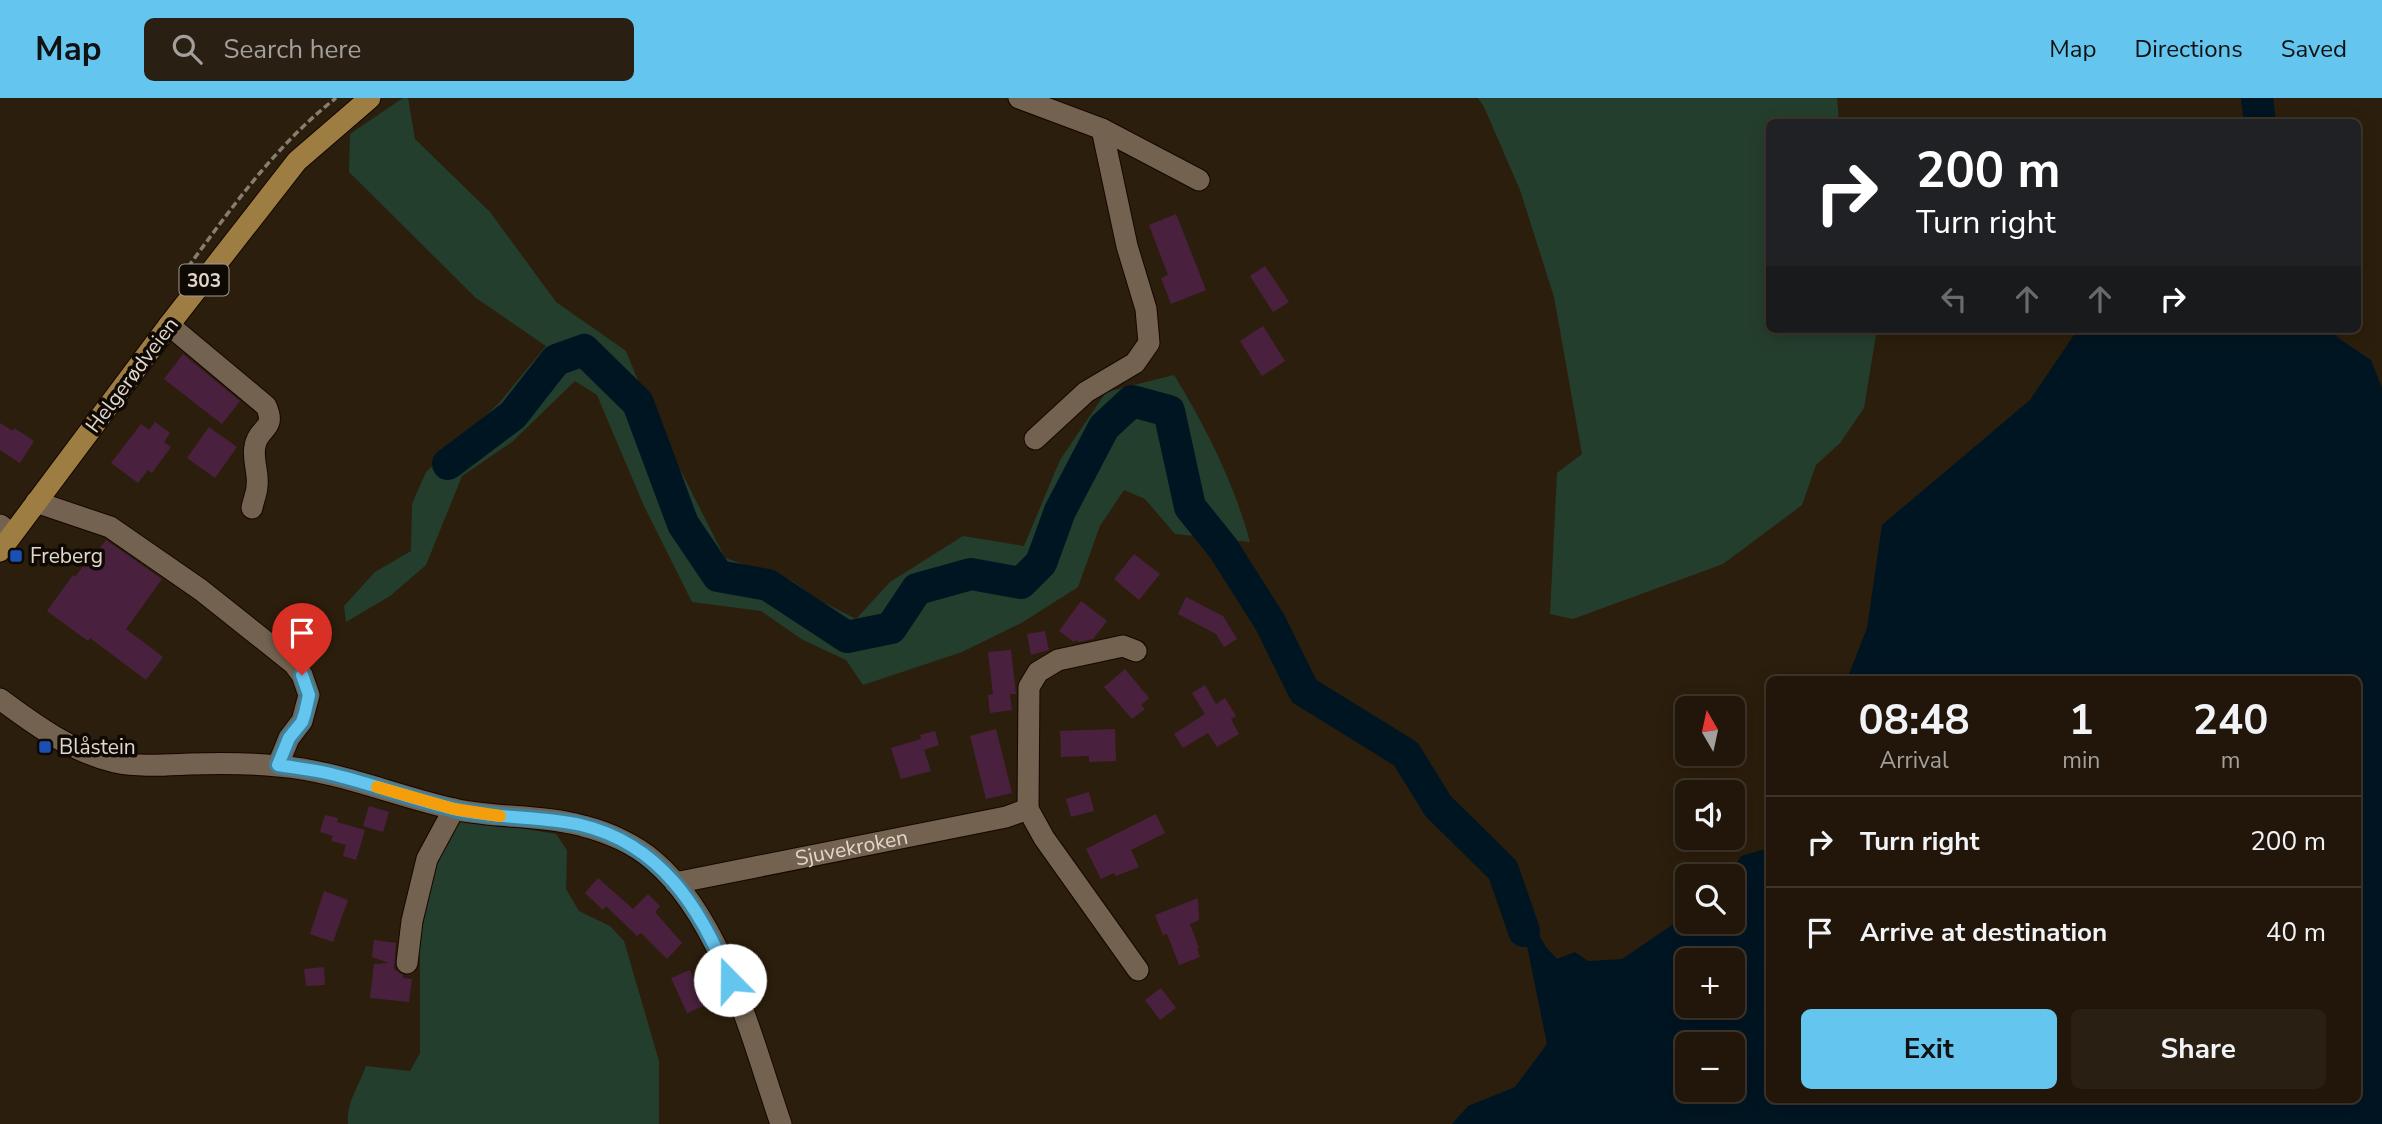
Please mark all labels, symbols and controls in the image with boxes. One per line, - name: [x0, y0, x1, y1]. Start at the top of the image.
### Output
- search box: [144, 18, 634, 81]
- text: Map: [35, 27, 102, 72]
- icon: search: [168, 30, 206, 68]
- text: Search here: [224, 32, 361, 67]
- text: Map: [2049, 33, 2096, 65]
- text: Directions: [2134, 33, 2243, 65]
- text: Saved: [2281, 33, 2347, 65]
- text: 200 m: [1916, 137, 2060, 204]
- icon: right: [1801, 147, 1892, 238]
- text: Turn right: [1916, 201, 2056, 244]
- road number: 303: [180, 264, 228, 296]
- icon: left: [1935, 280, 1973, 318]
- icon: ahead: [2008, 280, 2046, 318]
- icon: ahead: [2081, 280, 2119, 318]
- icon: right: [2154, 280, 2192, 318]
- street label: Helgerødveien: [79, 312, 185, 438]
- place label: Freberg: [30, 542, 103, 570]
- marker: Freberg: [8, 548, 24, 564]
- pin: [272, 603, 332, 675]
- icon: arrive: [283, 614, 321, 652]
- text: 08:48: [1859, 692, 1970, 749]
- text: 1: [2069, 692, 2094, 749]
- text: 240: [2193, 692, 2268, 749]
- north arrow: [1675, 696, 1745, 766]
- map controls: [1675, 696, 1745, 1102]
- place label: Blåstein: [59, 733, 136, 761]
- marker: Blåstein: [37, 739, 53, 755]
- text: Arrival: [1880, 745, 1949, 776]
- text: min: [2062, 745, 2100, 776]
- text: m: [2221, 745, 2241, 776]
- button: sound: [1675, 780, 1745, 850]
- street label: Sjuvekroken: [793, 823, 910, 873]
- icon: right: [1801, 823, 1839, 861]
- text: Turn right: [1860, 824, 1979, 859]
- text: 200 m: [2250, 824, 2326, 859]
- button: search: [1675, 864, 1745, 934]
- icon: arrive: [1801, 914, 1839, 952]
- text: Arrive at destination: [1860, 915, 2107, 950]
- text: 40 m: [2266, 915, 2326, 950]
- position arrow: [693, 943, 767, 1017]
- button: +: [1675, 948, 1745, 1018]
- button: Exit: [1801, 1009, 2057, 1089]
- button: Share: [2071, 1009, 2326, 1089]
- button: −: [1675, 1032, 1745, 1102]

